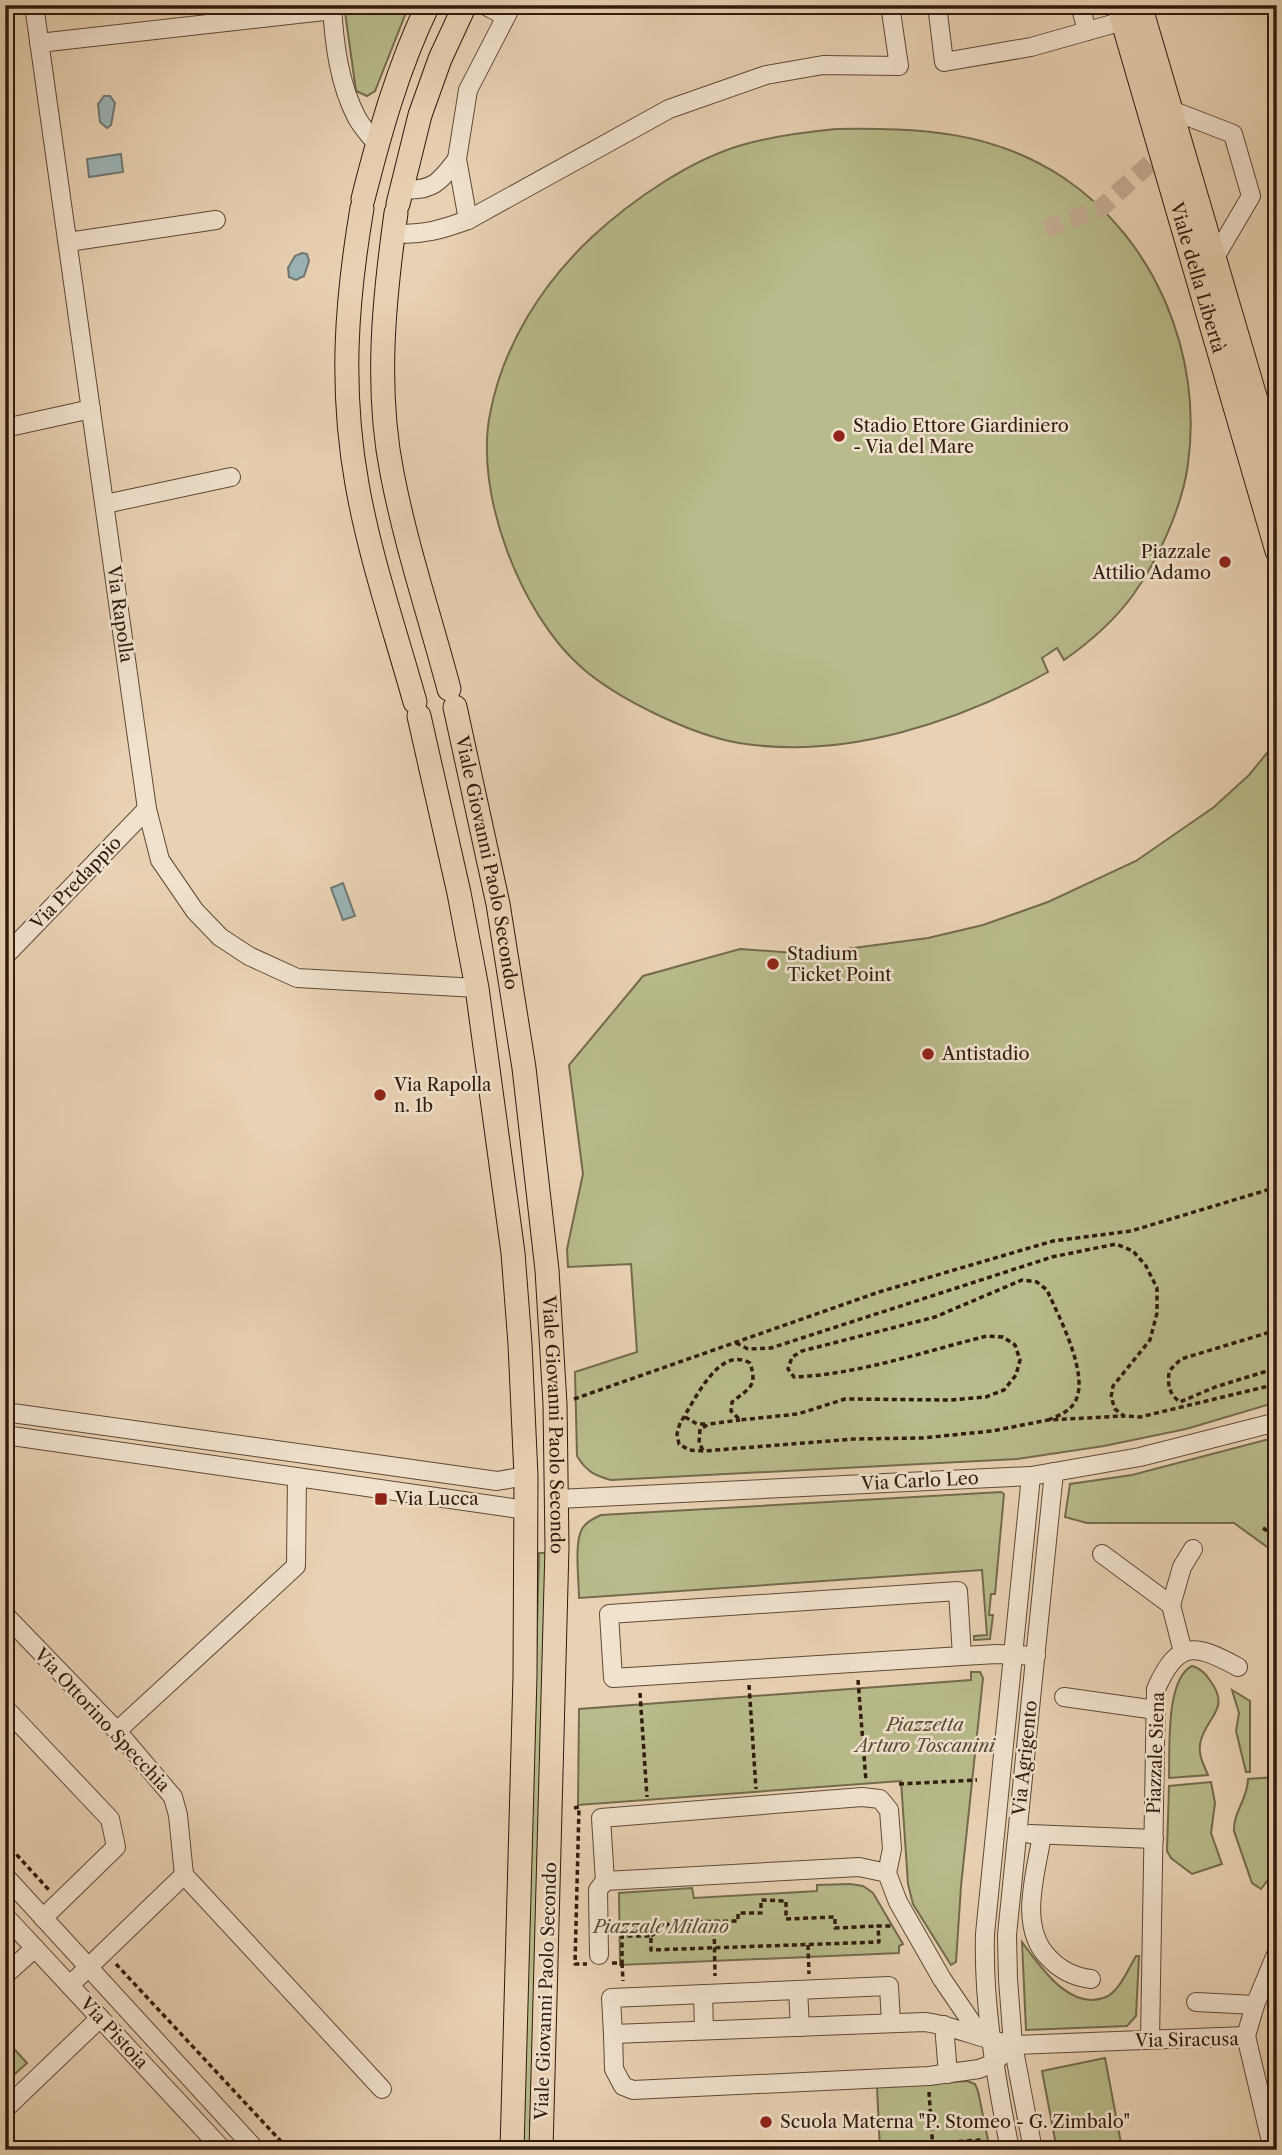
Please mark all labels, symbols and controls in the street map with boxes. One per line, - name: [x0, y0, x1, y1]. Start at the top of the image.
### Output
- street label: Viale della Libertà: [1165, 199, 1230, 356]
- place label: Stadio Ettore Giardiniero - Via del Mare: [853, 415, 1069, 458]
- marker: Stadio Ettore Giardiniero - Via del Mare: [831, 428, 847, 444]
- place label: Piazzale Attilio Adamo: [1091, 541, 1211, 584]
- marker: Piazzale Attilio Adamo: [1217, 554, 1233, 570]
- street label: Via Rapolla: [102, 563, 138, 664]
- street label: Viale Giovanni Paolo Secondo: [450, 733, 522, 991]
- street label: Via Predappio: [25, 832, 126, 935]
- place label: Stadium Ticket Point: [787, 943, 892, 986]
- marker: Stadium Ticket Point: [765, 956, 781, 972]
- place label: Antistadio: [941, 1043, 1030, 1065]
- marker: Antistadio: [920, 1046, 936, 1062]
- place label: Via Rapolla n. 1b: [393, 1074, 492, 1117]
- marker: Via Rapolla n. 1b: [372, 1087, 388, 1103]
- street label: Viale Giovanni Paolo Secondo: [537, 1294, 568, 1554]
- street label: Via Carlo Leo: [860, 1467, 979, 1495]
- place label: Via Lucca: [394, 1488, 479, 1510]
- marker: Via Lucca: [373, 1491, 389, 1507]
- street label: Via Ottorino Specchia: [29, 1643, 175, 1797]
- street label: Piazzale Siena: [1143, 1691, 1169, 1814]
- street label: Via Agrigento: [1008, 1699, 1042, 1818]
- park label: Piazzetta Arturo Toscanini: [852, 1714, 996, 1757]
- street label: Viale Giovanni Paolo Secondo: [530, 1862, 561, 2121]
- park label: Piazzale Milano: [591, 1916, 729, 1938]
- street label: Via Pistoia: [75, 1992, 153, 2074]
- street label: Via Siracusa: [1134, 2028, 1240, 2052]
- place label: Scuola Materna "P. Stomeo - G. Zimbalo": [780, 2111, 1130, 2133]
- marker: Scuola Materna "P. Stomeo - G. Zimbalo": [758, 2114, 774, 2130]

